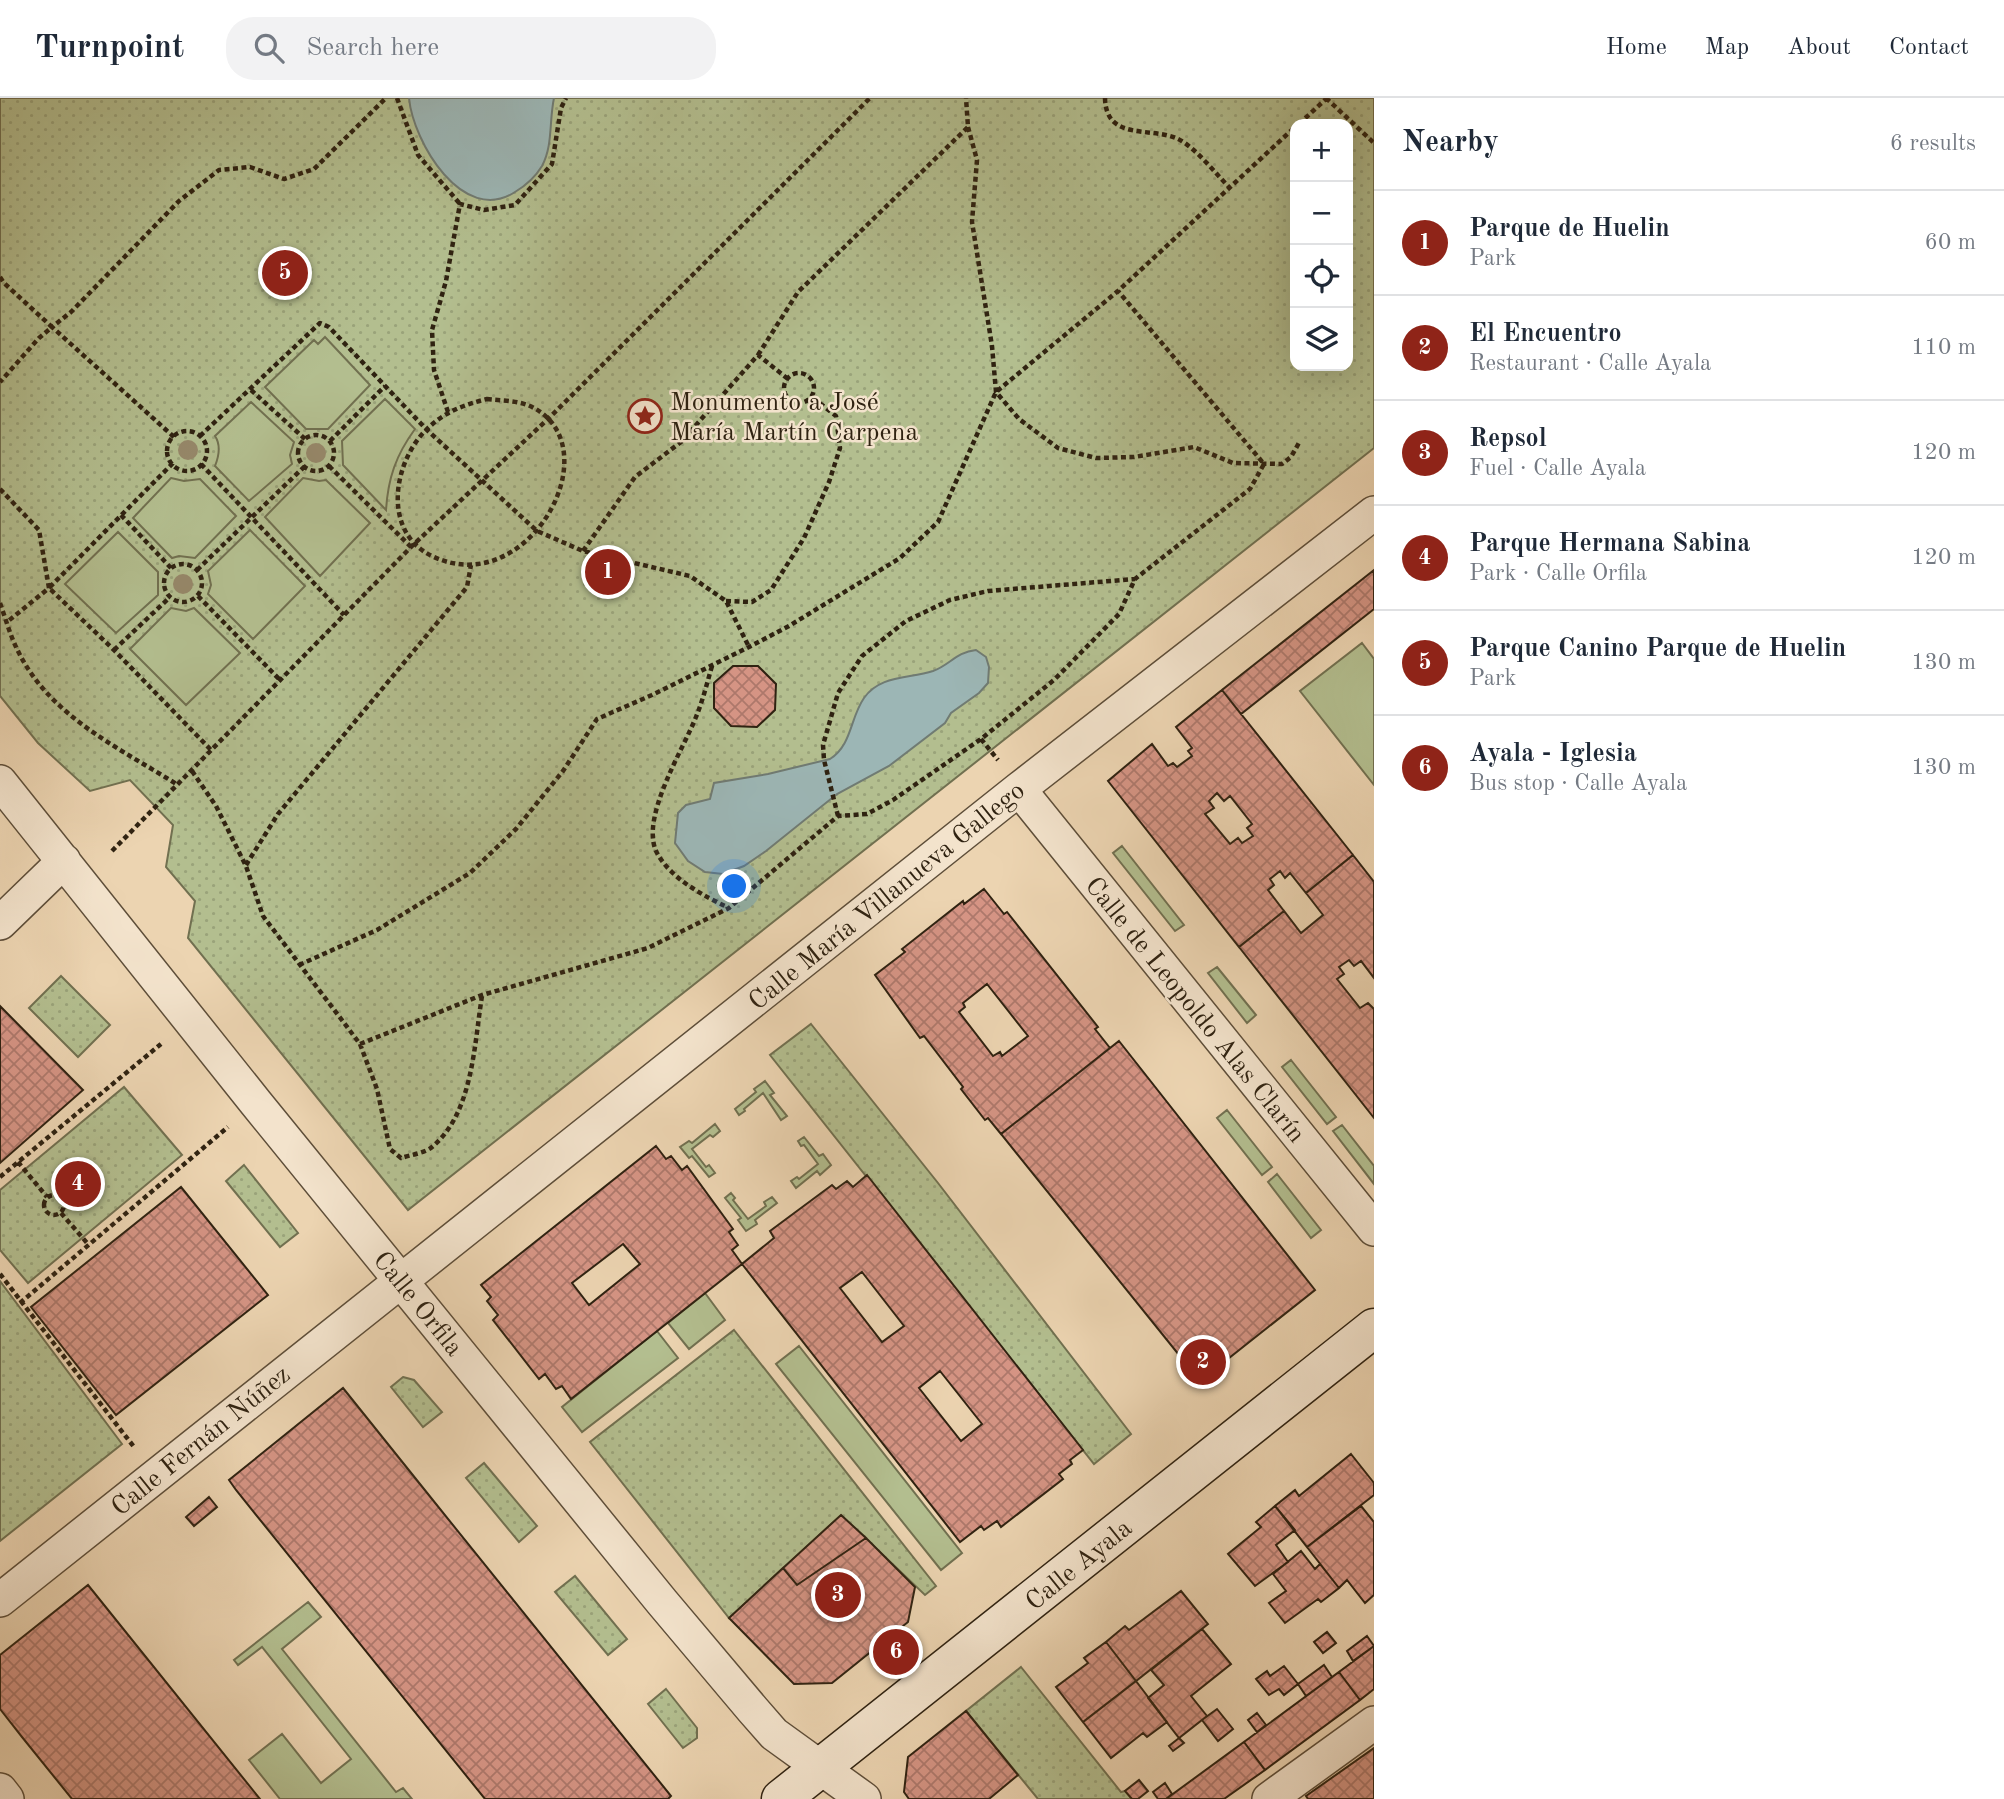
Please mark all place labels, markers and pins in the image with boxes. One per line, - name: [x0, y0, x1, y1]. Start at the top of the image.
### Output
- pin: 5: [262, 247, 308, 299]
- place label: Monumento a José María Martín Carpena: [670, 390, 919, 446]
- place icon: Monumento a José María Martín Carpena: [626, 397, 664, 435]
- pin: 1: [585, 546, 631, 598]
- pin: 4: [55, 1158, 101, 1210]
- pin: 2: [1180, 1336, 1226, 1388]
- pin: 3: [815, 1569, 861, 1621]
- pin: 6: [873, 1626, 919, 1678]

